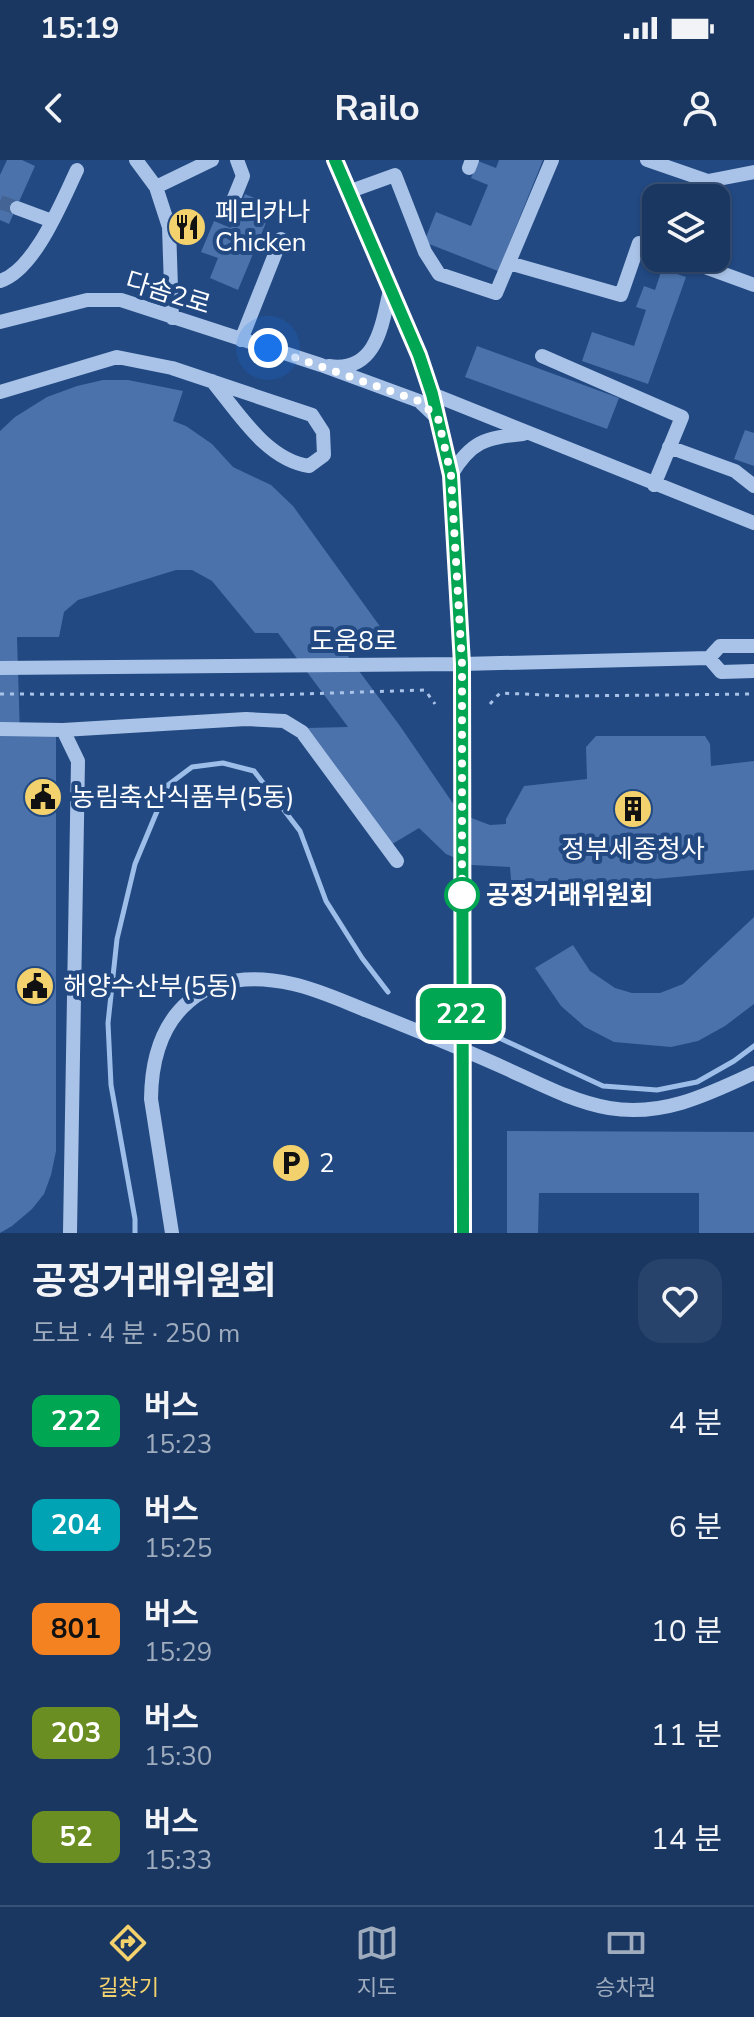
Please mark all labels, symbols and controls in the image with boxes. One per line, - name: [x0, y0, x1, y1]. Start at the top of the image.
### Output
- text: 15:19: [40, 8, 119, 49]
- text: Railo: [334, 84, 420, 133]
- icon: back: [32, 86, 76, 130]
- icon: person: [678, 86, 722, 130]
- map controls: [642, 184, 730, 272]
- button: layers: [642, 184, 730, 272]
- place label: 페리카나 Chicken: [215, 195, 311, 260]
- restaurant icon: 페리카나 Chicken: [166, 206, 208, 248]
- street label: 다솜2로: [121, 263, 215, 323]
- your location: [248, 328, 288, 368]
- street label: 도움8로: [310, 624, 398, 659]
- public building icon: 농림축산식품부(5동): [22, 776, 64, 818]
- place label: 농림축산식품부(5동): [71, 780, 294, 815]
- building icon: 정부세종청사: [612, 788, 654, 830]
- place label: 정부세종청사: [561, 832, 705, 867]
- marker: 공정거래위원회: [445, 878, 479, 912]
- place label: 공정거래위원회: [486, 878, 653, 913]
- public building icon: 해양수산부(5동): [14, 965, 56, 1007]
- place label: 해양수산부(5동): [63, 969, 239, 1004]
- line badge: 222: [415, 988, 507, 1040]
- text: 222: [436, 995, 486, 1033]
- parking icon: 2: [270, 1142, 312, 1184]
- place label: 2: [319, 1146, 335, 1181]
- text: 공정거래위원회: [32, 1256, 277, 1307]
- button: heart: [638, 1259, 722, 1343]
- text: 도보 · 4 분 · 250 m: [32, 1316, 240, 1351]
- text: 버스: [144, 1386, 199, 1427]
- text: 222: [51, 1402, 101, 1440]
- text: 4 분: [669, 1403, 722, 1444]
- text: 15:23: [144, 1427, 212, 1462]
- text: 버스: [144, 1490, 199, 1531]
- text: 204: [51, 1506, 101, 1544]
- text: 6 분: [669, 1507, 722, 1548]
- text: 15:25: [144, 1531, 212, 1566]
- text: 버스: [144, 1594, 199, 1635]
- text: 801: [51, 1610, 101, 1648]
- text: 10 분: [651, 1611, 722, 1652]
- text: 15:29: [144, 1635, 212, 1670]
- text: 버스: [144, 1698, 199, 1739]
- text: 203: [51, 1714, 101, 1752]
- text: 11 분: [651, 1715, 722, 1756]
- text: 15:30: [144, 1739, 212, 1774]
- text: 버스: [144, 1802, 199, 1843]
- text: 52: [59, 1818, 93, 1856]
- text: 14 분: [651, 1819, 722, 1860]
- text: 15:33: [144, 1843, 212, 1878]
- tab: 길찾기: [98, 1921, 159, 2003]
- tab: 지도: [355, 1921, 399, 2003]
- tab: 승차권: [595, 1921, 656, 2003]

